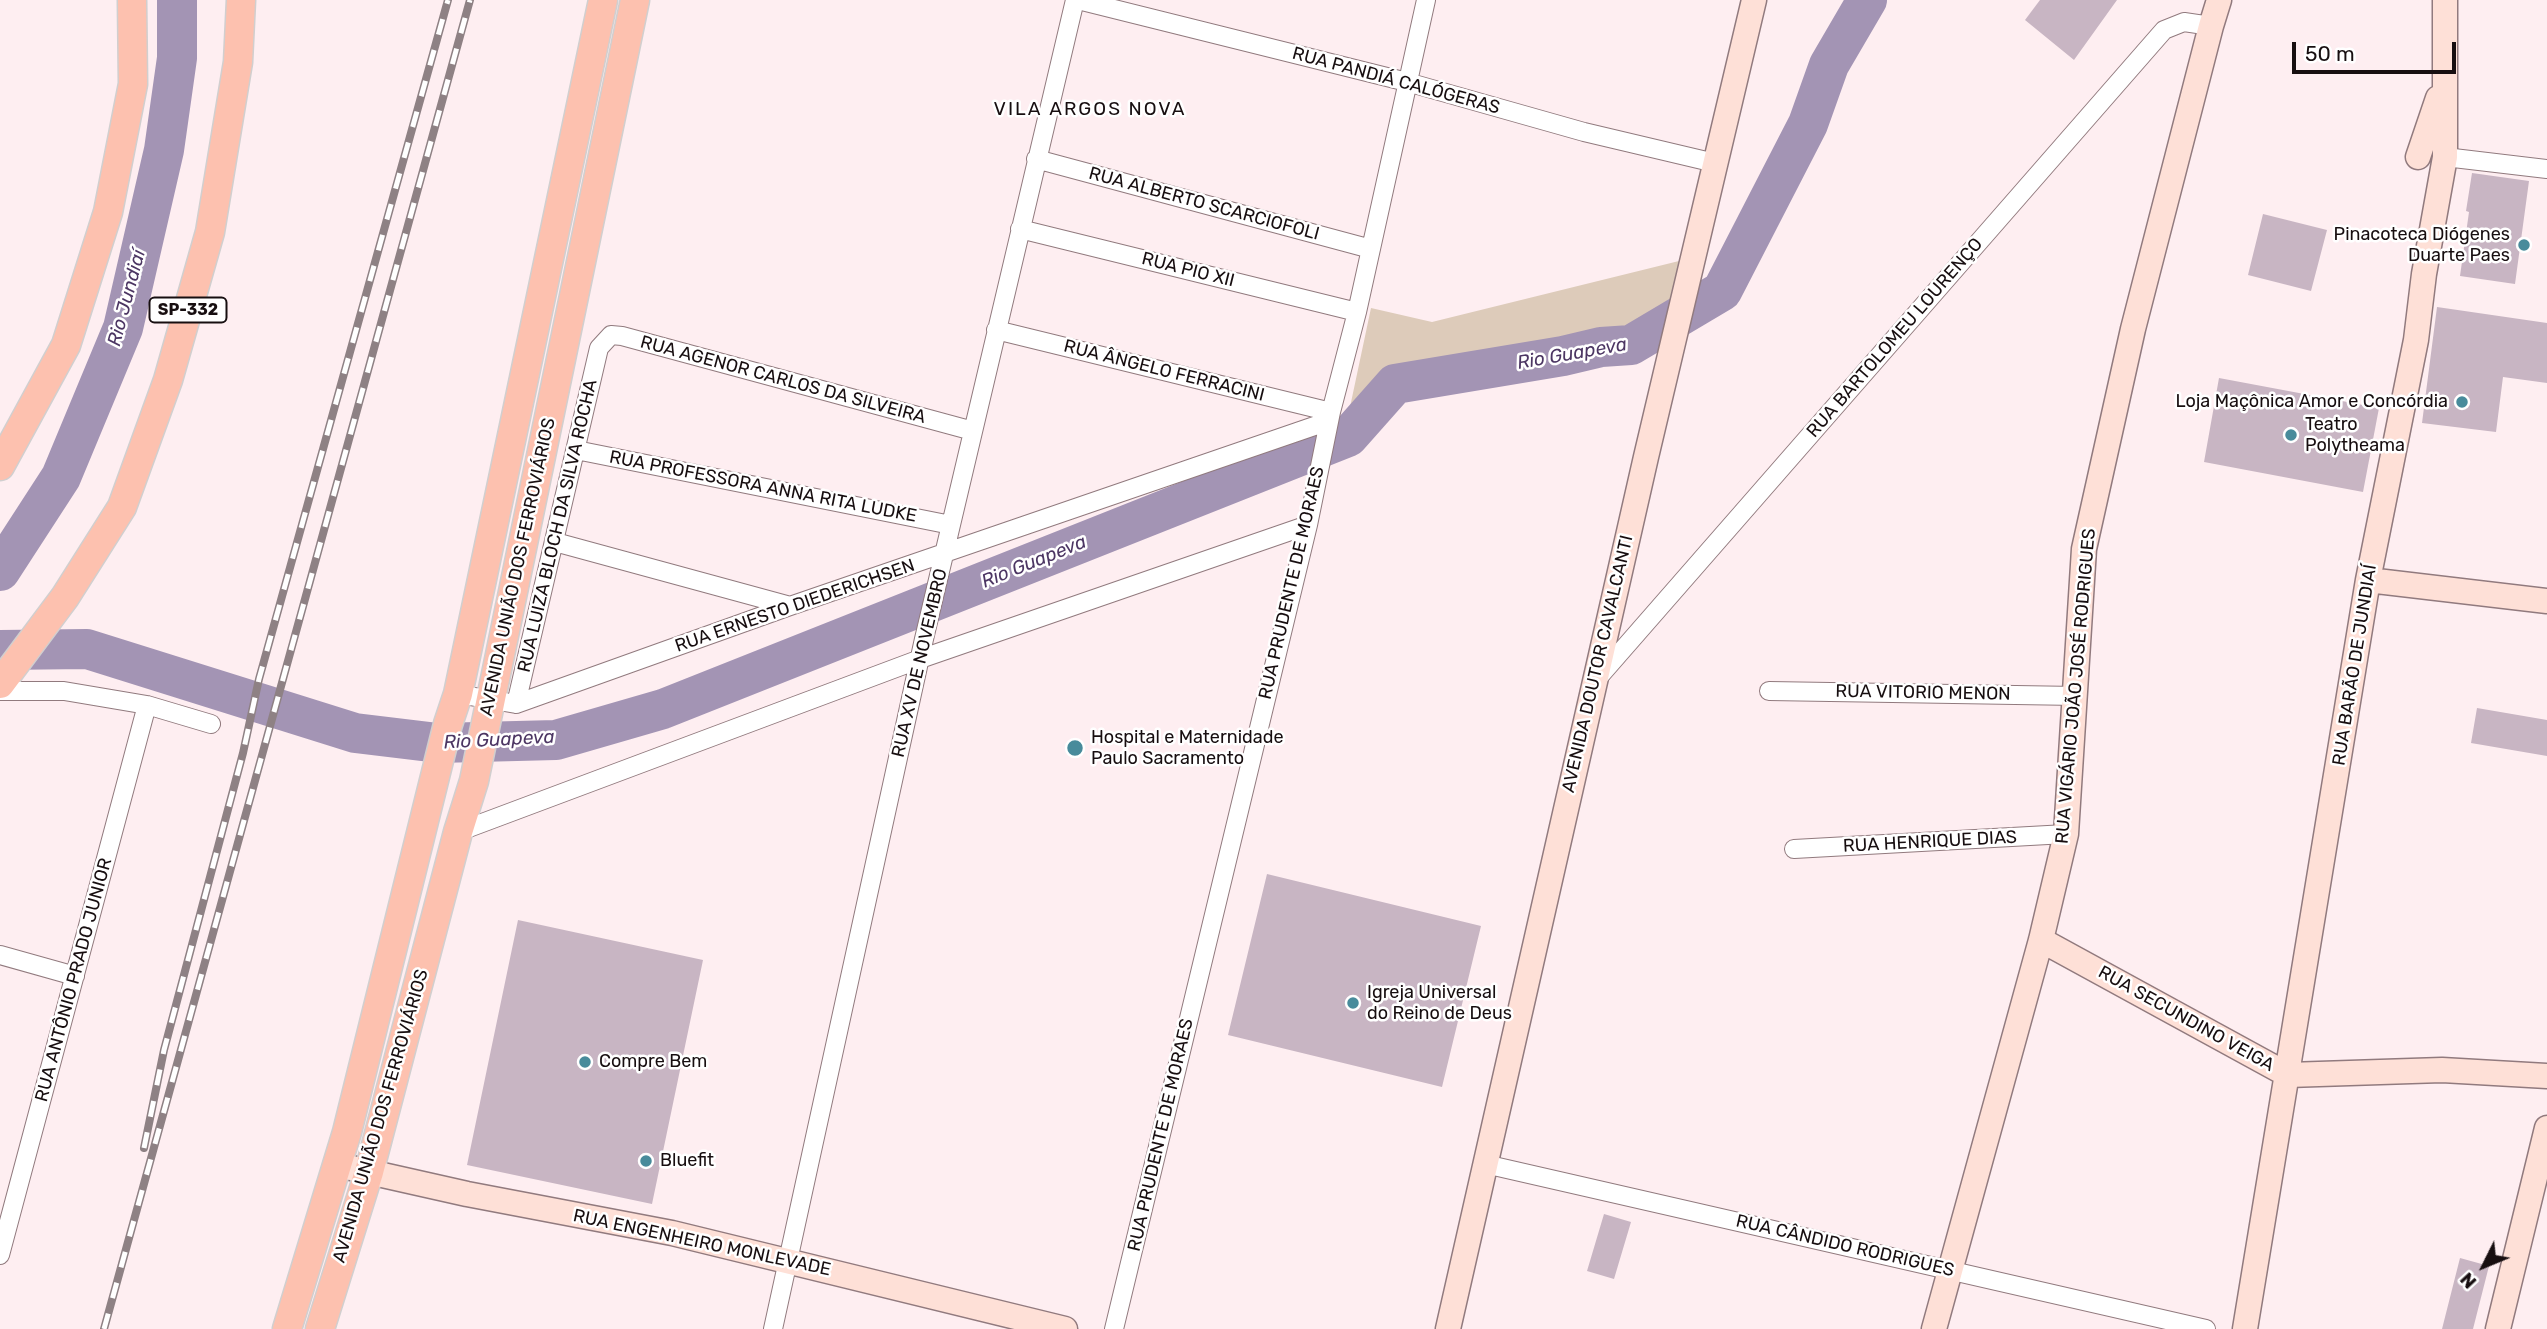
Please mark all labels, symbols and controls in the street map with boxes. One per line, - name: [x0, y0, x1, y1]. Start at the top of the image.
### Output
- scale bar: [2295, 28, 2460, 72]
- text: 50 m: [2305, 41, 2355, 66]
- street label: RUA PANDIÁ CALÓGERAS: [1290, 43, 1502, 119]
- district label: VILA ARGOS NOVA: [995, 99, 1185, 121]
- street label: RUA ALBERTO SCARCIOFOLI: [1086, 163, 1322, 245]
- place label: Pinacoteca Diógenes Duarte Paes: [2334, 224, 2510, 266]
- street label: RUA BARTOLOMEU LOURENÇO: [1803, 234, 1987, 442]
- marker: Pinacoteca Diógenes Duarte Paes: [2516, 237, 2532, 253]
- water label: Rio Jundiaí: [103, 247, 151, 349]
- street label: RUA PIO XII: [1139, 248, 1237, 292]
- road number: SP-332: [150, 298, 227, 322]
- street label: RUA AGENOR CARLOS DA SILVEIRA: [638, 331, 928, 429]
- water label: Rio Guapeva: [1515, 333, 1629, 375]
- street label: RUA ÂNGELO FERRACINI: [1061, 336, 1267, 406]
- street label: RUA LUIZA BLOCH DA SILVA ROCHA: [514, 377, 602, 675]
- place label: Loja Maçônica Amor e Concórdia: [2175, 391, 2448, 413]
- marker: Loja Maçônica Amor e Concórdia: [2454, 394, 2470, 410]
- place label: Teatro Polytheama: [2305, 414, 2405, 457]
- street label: AVENIDA UNIÃO DOS FERROVIÁRIOS: [476, 416, 560, 718]
- marker: Teatro Polytheama: [2283, 427, 2299, 443]
- street label: RUA PROFESSORA ANNA RITA LUDKE: [607, 447, 919, 527]
- street label: RUA PRUDENTE DE MORAES: [1255, 464, 1329, 702]
- street label: RUA VIGÁRIO JOÃO JOSÉ RODRIGUES: [2051, 527, 2101, 845]
- water label: Rio Guapeva: [978, 531, 1090, 593]
- street label: AVENIDA DOUTOR CAVALCANTI: [1558, 533, 1638, 795]
- street label: RUA ERNESTO DIEDERICHSEN: [672, 555, 918, 657]
- street label: RUA BARÃO DE JUNDIAÍ: [2328, 563, 2382, 767]
- street label: RUA XV DE NOVEMBRO: [888, 566, 952, 760]
- street label: RUA VITORIO MENON: [1835, 681, 2011, 705]
- water label: Rio Guapeva: [443, 726, 555, 754]
- place label: Hospital e Maternidade Paulo Sacramento: [1091, 727, 1283, 770]
- marker: Hospital e Maternidade Paulo Sacramento: [1065, 738, 1085, 758]
- street label: RUA HENRIQUE DIAS: [1842, 827, 2018, 857]
- street label: RUA ANTÔNIO PRADO JUNIOR: [31, 856, 117, 1104]
- street label: RUA SECUNDINO VEIGA: [2094, 962, 2278, 1076]
- street label: AVENIDA UNIÃO DOS FERROVIÁRIOS: [329, 967, 433, 1265]
- place label: Igreja Universal do Reino de Deus: [1367, 982, 1512, 1024]
- marker: Igreja Universal do Reino de Deus: [1345, 995, 1361, 1011]
- street label: RUA PRUDENTE DE MORAES: [1124, 1016, 1198, 1254]
- place label: Compre Bem: [599, 1051, 707, 1073]
- marker: Compre Bem: [577, 1054, 593, 1070]
- place label: Bluefit: [660, 1150, 714, 1172]
- marker: Bluefit: [638, 1153, 654, 1169]
- street label: RUA ENGENHEIRO MONLEVADE: [571, 1205, 833, 1281]
- street label: RUA CÂNDIDO RODRIGUES: [1734, 1210, 1956, 1282]
- north arrow: [2449, 1231, 2519, 1301]
- text: N: [2455, 1268, 2481, 1294]

